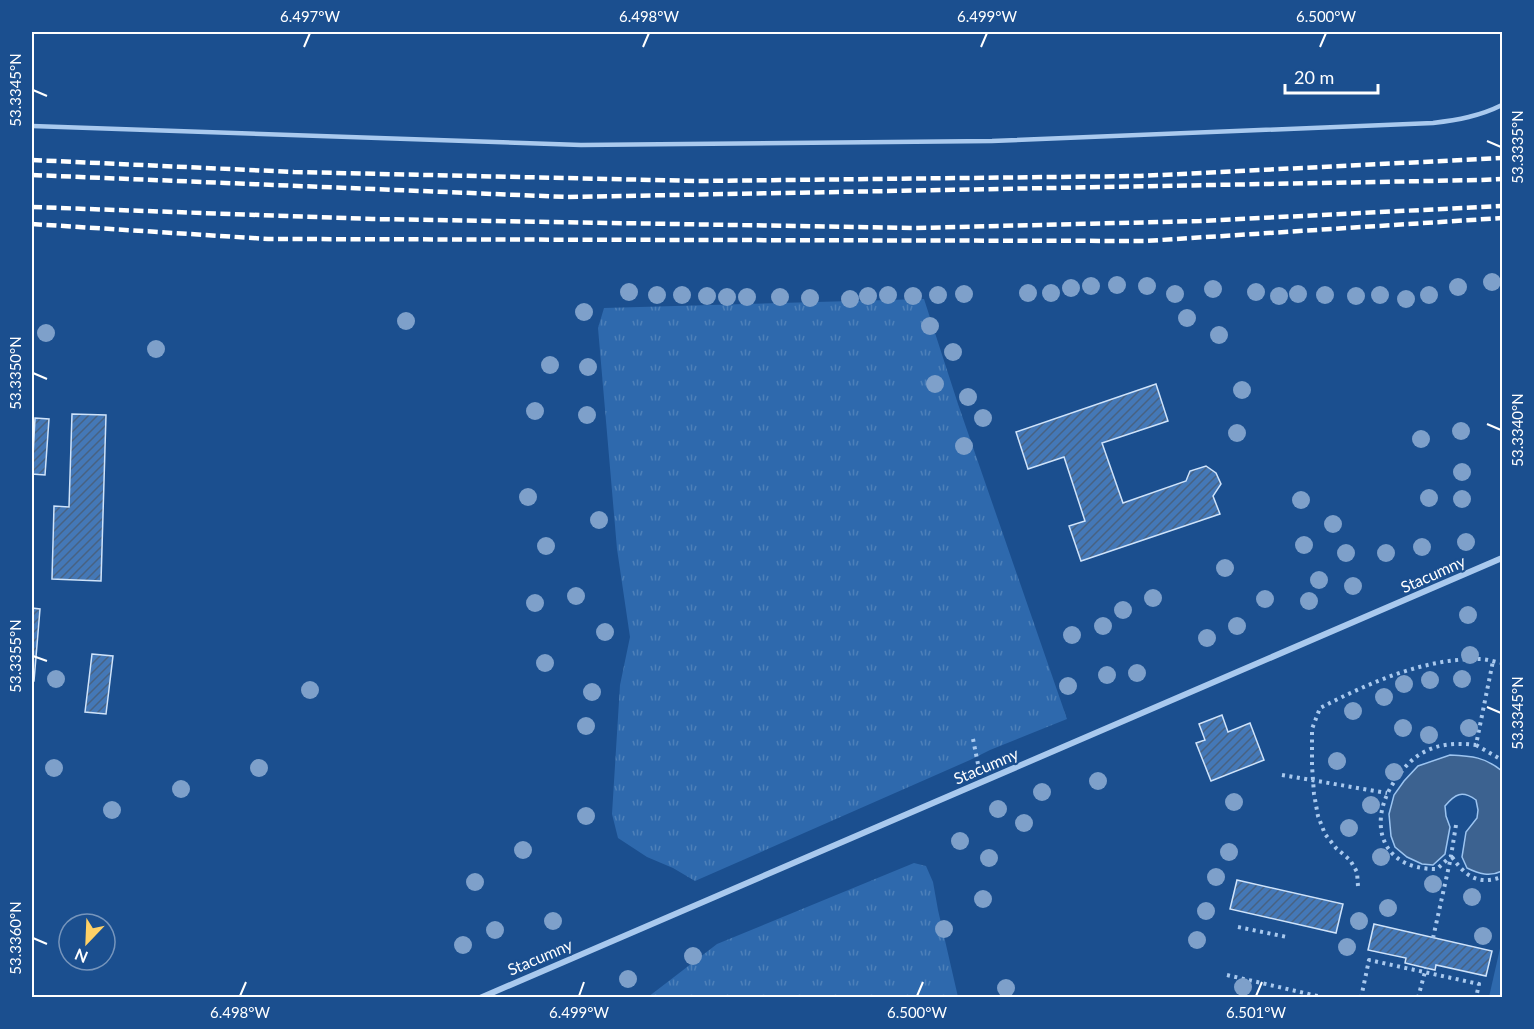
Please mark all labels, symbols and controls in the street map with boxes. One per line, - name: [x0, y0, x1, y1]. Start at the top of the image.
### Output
- text: 6.497°W: [280, 7, 341, 25]
- text: 6.498°W: [619, 7, 680, 25]
- text: 6.499°W: [957, 7, 1018, 25]
- text: 6.500°W: [1296, 7, 1357, 25]
- text: 53.3345°N: [6, 53, 24, 127]
- scale bar: [1285, 57, 1378, 95]
- text: 20 m: [1294, 66, 1334, 88]
- text: 53.3335°N: [1508, 110, 1526, 184]
- text: 53.3350°N: [6, 336, 24, 410]
- text: 53.3340°N: [1508, 393, 1526, 467]
- street label: Stacumny: [1398, 551, 1469, 596]
- text: 53.3355°N: [6, 619, 24, 693]
- text: 53.3345°N: [1508, 676, 1526, 750]
- street label: Stacumny: [950, 743, 1022, 788]
- text: 53.3360°N: [6, 901, 24, 975]
- north arrow: [57, 912, 117, 972]
- street label: Stacumny: [504, 934, 576, 979]
- text: N: [72, 945, 90, 967]
- text: 6.498°W: [210, 1003, 271, 1021]
- text: 6.499°W: [549, 1003, 610, 1021]
- text: 6.500°W: [887, 1003, 948, 1021]
- text: 6.501°W: [1226, 1003, 1287, 1021]

